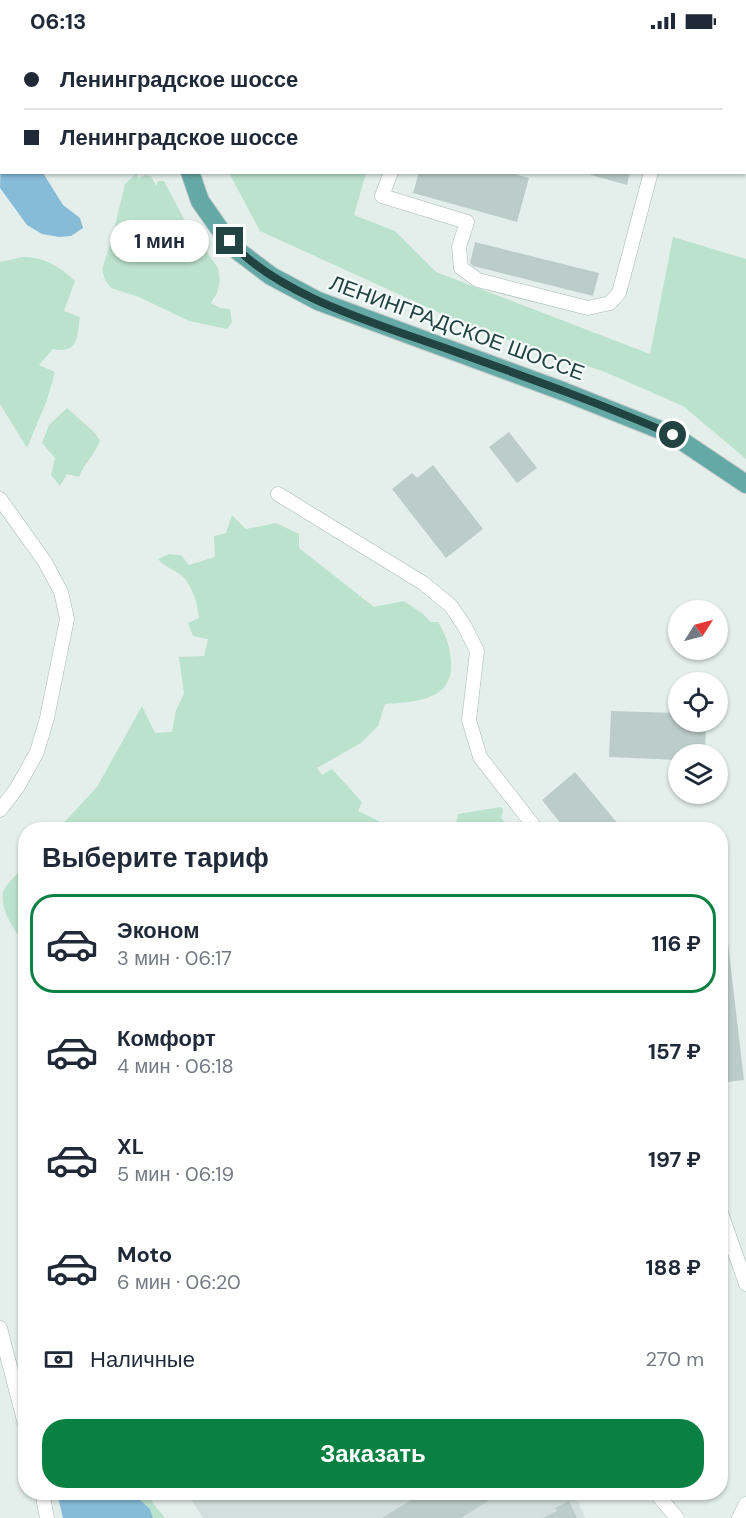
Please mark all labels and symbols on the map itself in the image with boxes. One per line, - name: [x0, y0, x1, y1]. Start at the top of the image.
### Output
- callout: 1 мин: [110, 220, 209, 262]
- route end: [216, 227, 243, 254]
- street label: ЛЕНИНГРАДСКОЕ ШОССЕ: [326, 269, 588, 387]
- route start: [659, 421, 686, 448]
- north arrow: [668, 600, 728, 660]

